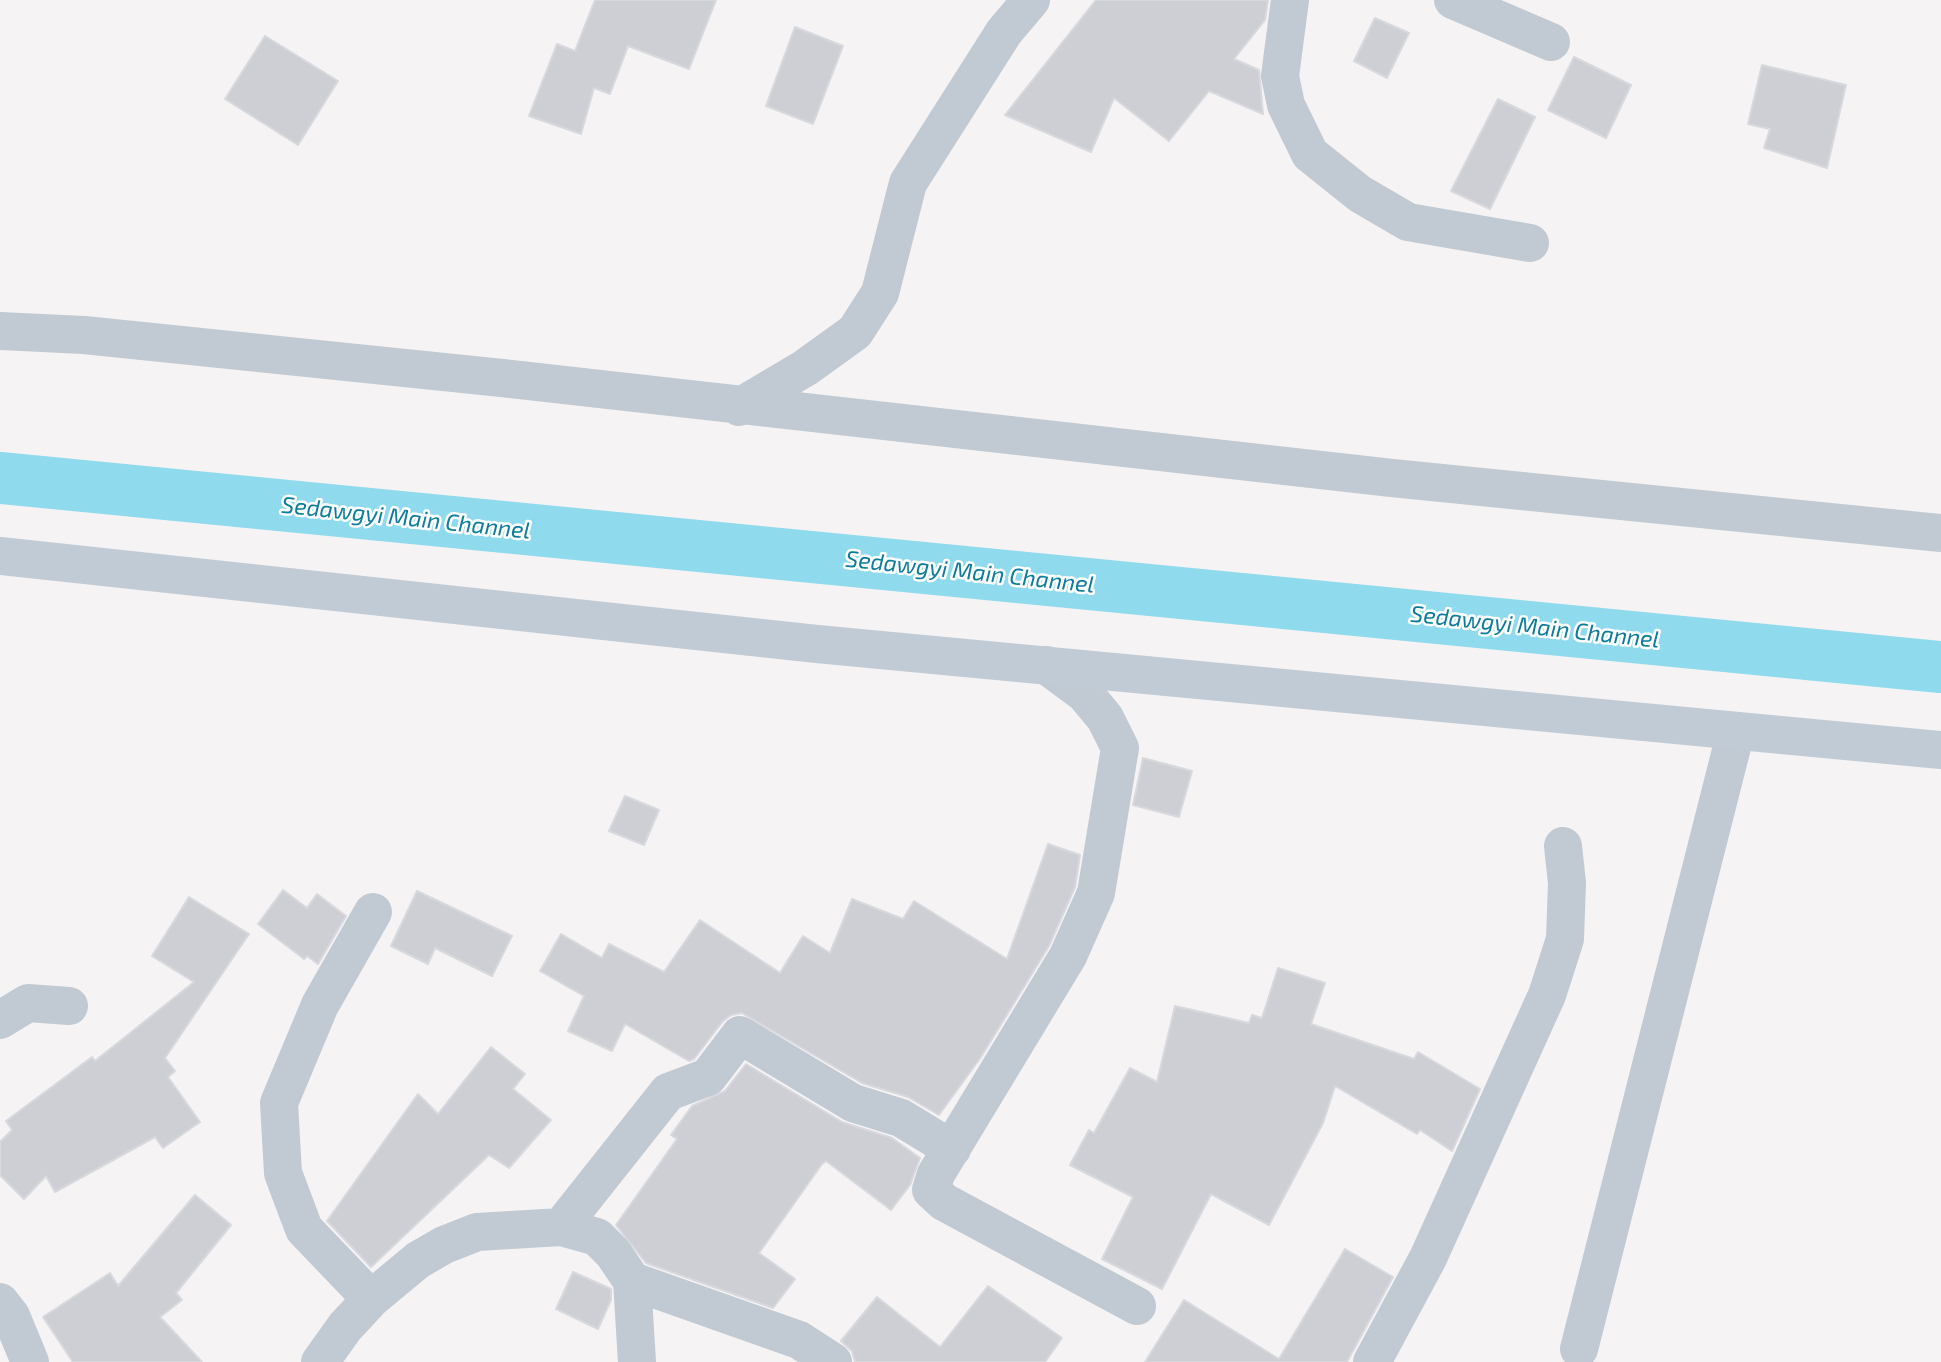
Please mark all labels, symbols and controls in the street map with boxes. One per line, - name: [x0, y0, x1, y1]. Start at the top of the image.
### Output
- water label: Sedawgyi Main Channel: [280, 491, 532, 545]
- water label: Sedawgyi Main Channel: [844, 545, 1096, 599]
- water label: Sedawgyi Main Channel: [1409, 600, 1661, 654]

